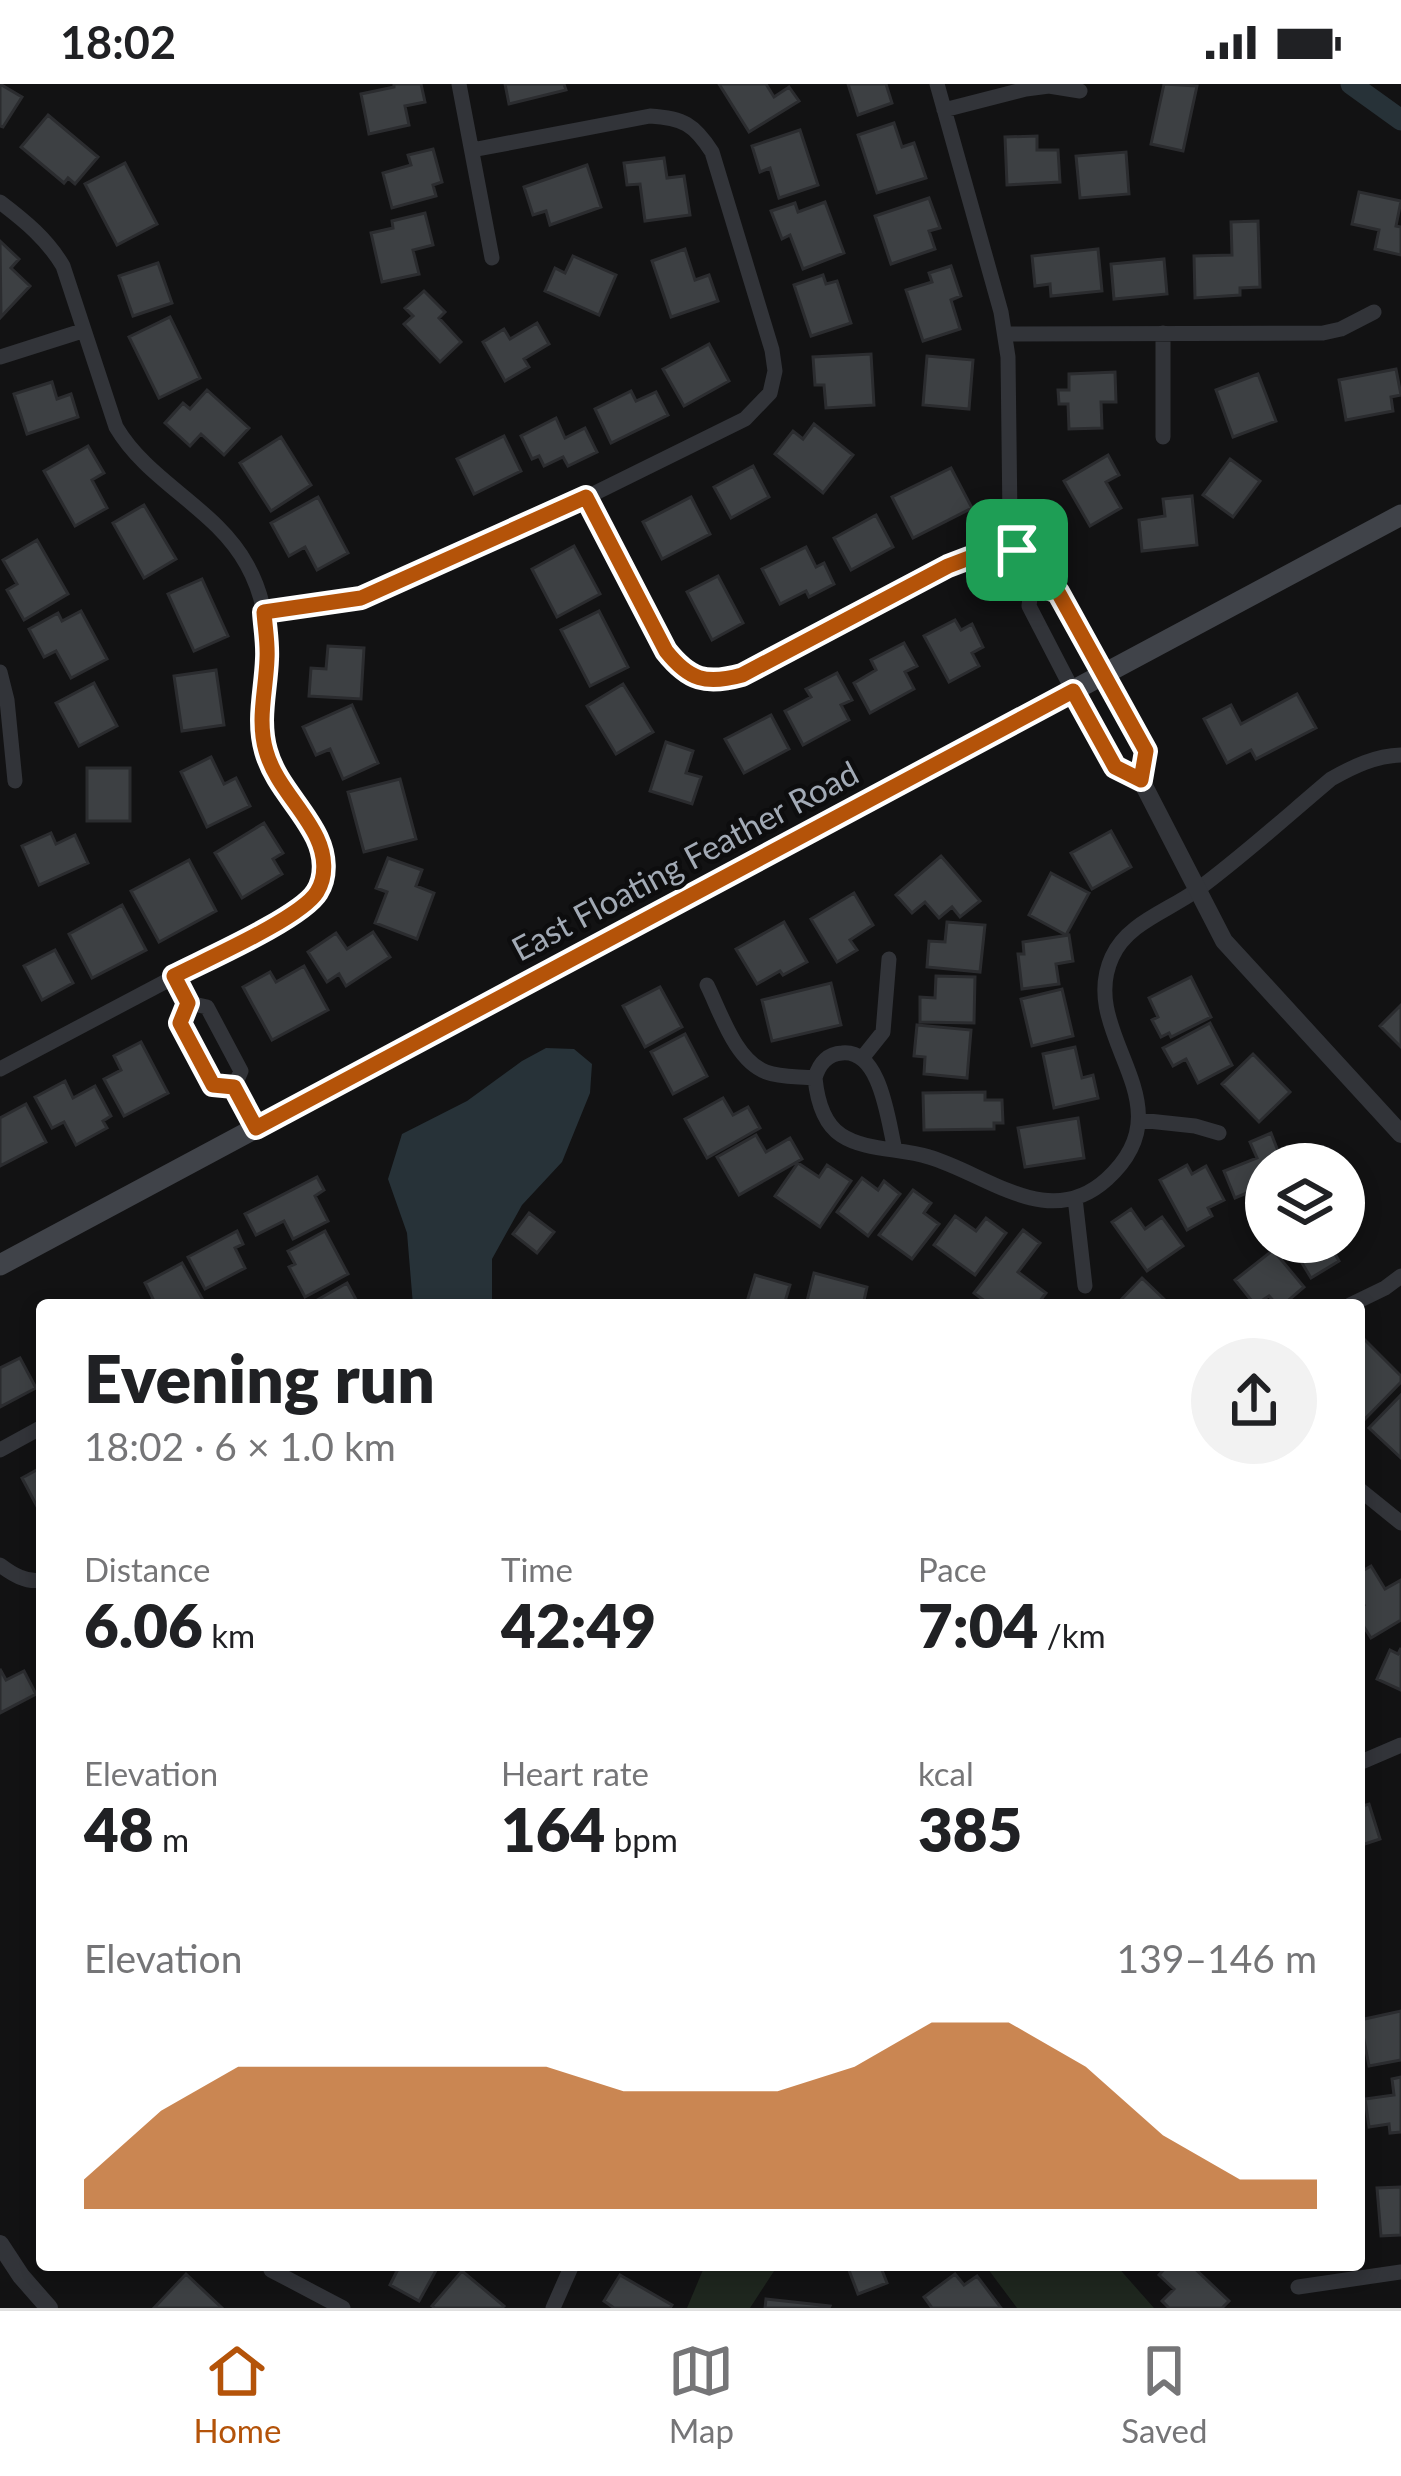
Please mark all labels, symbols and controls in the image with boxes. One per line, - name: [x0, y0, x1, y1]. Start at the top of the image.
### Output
- text: 18:02: [60, 15, 176, 69]
- pin: [966, 499, 1068, 601]
- icon: arrive: [984, 517, 1050, 583]
- street label: East Floating Feather Road: [504, 752, 865, 969]
- map controls: [1245, 1143, 1365, 1263]
- button: layers: [1245, 1143, 1365, 1263]
- text: Evening run: [84, 1338, 435, 1417]
- button: share: [1191, 1338, 1317, 1464]
- text: 18:02 · 6 × 1.0 km: [84, 1423, 396, 1469]
- text: Distance: [84, 1549, 211, 1589]
- text: Time: [501, 1549, 573, 1589]
- text: Pace: [918, 1549, 987, 1589]
- text: 6.06: [84, 1589, 203, 1661]
- text: 42:49: [501, 1589, 656, 1661]
- text: 7:04: [918, 1589, 1038, 1661]
- text: km: [203, 1615, 255, 1655]
- text: /km: [1038, 1615, 1106, 1655]
- text: Elevation: [84, 1753, 218, 1793]
- text: Heart rate: [501, 1753, 649, 1793]
- text: kcal: [918, 1753, 974, 1793]
- text: 48: [84, 1793, 154, 1865]
- text: 164: [501, 1793, 605, 1865]
- text: 385: [918, 1793, 1022, 1865]
- text: m: [154, 1819, 189, 1859]
- text: bpm: [605, 1819, 678, 1859]
- text: Elevation: [84, 1935, 242, 1981]
- text: 139–146 m: [1117, 1935, 1317, 1981]
- tab: Home: [193, 2338, 281, 2450]
- tab: Map: [668, 2338, 734, 2450]
- tab: Saved: [1121, 2338, 1208, 2450]

